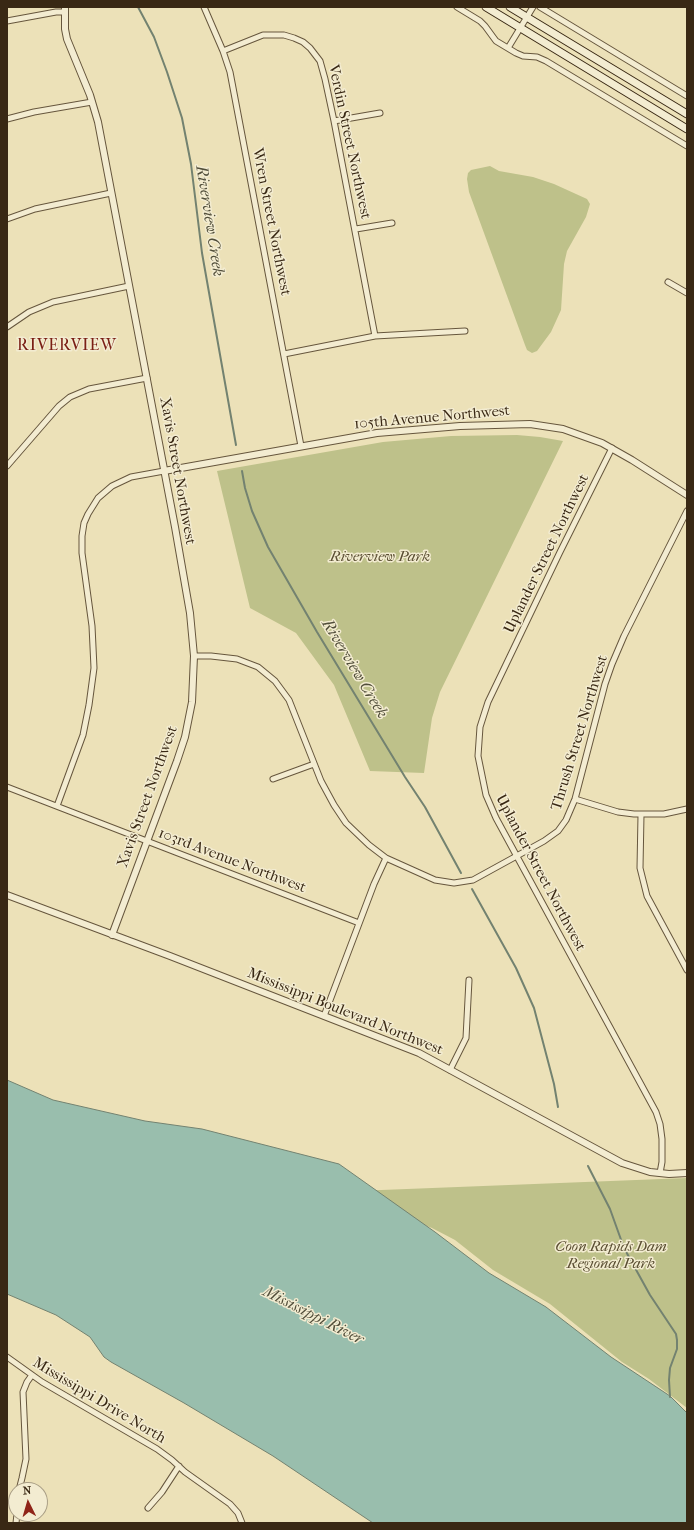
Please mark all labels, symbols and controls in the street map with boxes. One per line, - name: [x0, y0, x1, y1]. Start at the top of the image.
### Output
- street label: Verdin Street Northwest: [324, 63, 374, 221]
- street label: Wren Street Northwest: [248, 147, 294, 297]
- water label: Riverview Creek: [191, 164, 227, 278]
- district label: RIVERVIEW: [17, 336, 117, 356]
- street label: Xavis Street Northwest: [155, 396, 199, 546]
- street label: 105th Avenue Northwest: [353, 402, 511, 434]
- street label: Uplander Street Northwest: [501, 471, 593, 637]
- park label: Riverview Park: [330, 548, 430, 566]
- water label: Riverview Creek: [317, 616, 391, 722]
- street label: Thrush Street Northwest: [548, 653, 612, 813]
- street label: Xavis Street Northwest: [114, 724, 182, 870]
- street label: Uplander Street Northwest: [491, 791, 589, 955]
- street label: 103rd Avenue Northwest: [156, 825, 308, 897]
- street label: Mississippi Boulevard Northwest: [244, 964, 446, 1060]
- park label: Coon Rapids Dam Regional Park: [555, 1238, 667, 1273]
- water label: Mississippi River: [260, 1282, 366, 1350]
- street label: Mississippi Drive North: [29, 1354, 169, 1448]
- north arrow: [8, 1482, 48, 1522]
- text: N: [22, 1484, 32, 1497]

